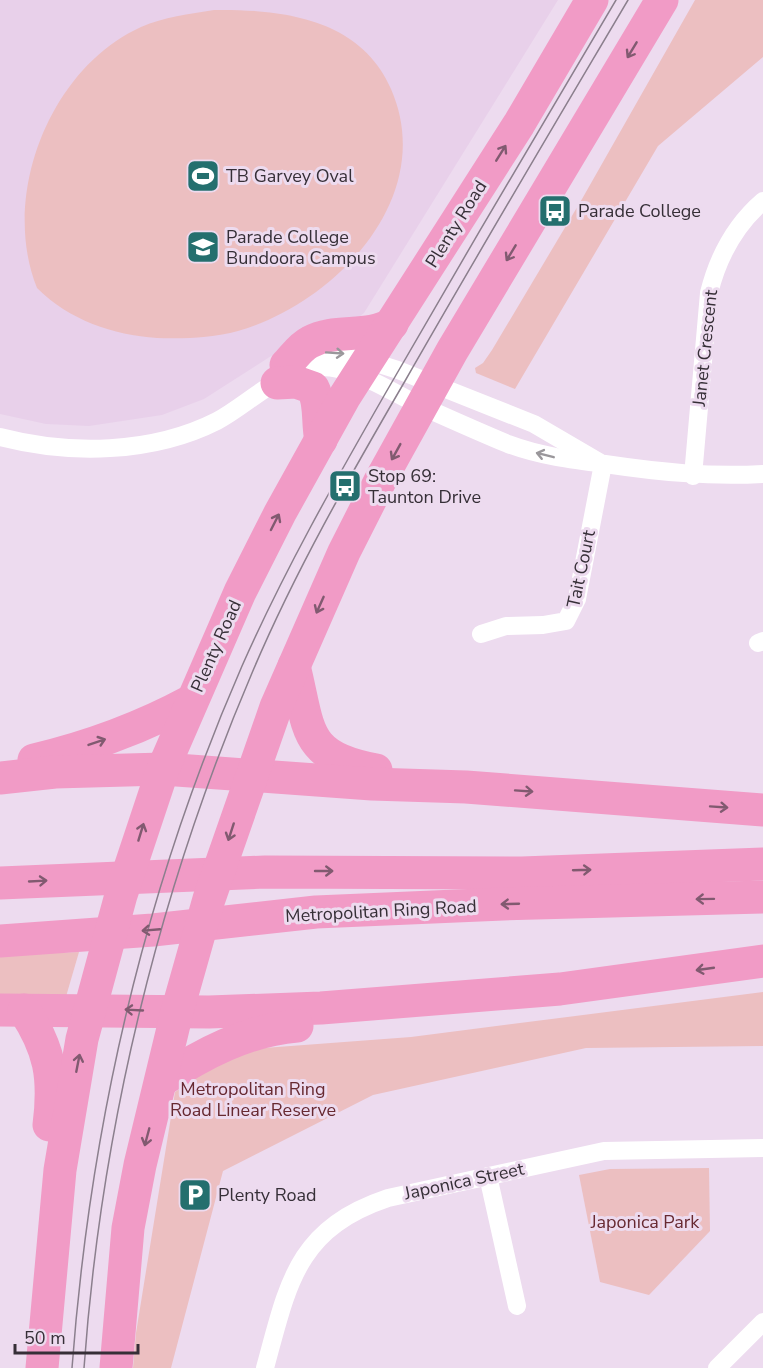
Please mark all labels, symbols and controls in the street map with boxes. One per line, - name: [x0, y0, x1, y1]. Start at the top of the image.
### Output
- one-way arrow: [626, 41, 638, 58]
- one-way arrow: [495, 145, 507, 162]
- sports icon: TB Garvey Oval: [185, 158, 221, 194]
- place label: TB Garvey Oval: [226, 164, 354, 188]
- street label: Plenty Road: [420, 176, 492, 272]
- bus stop icon: Parade College: [537, 193, 573, 229]
- place label: Parade College: [578, 199, 701, 223]
- place label: Parade College Bundoora Campus: [226, 225, 376, 270]
- school or university icon: Parade College Bundoora Campus: [185, 229, 221, 265]
- one-way arrow: [505, 244, 517, 261]
- street label: Janet Crescent: [687, 288, 723, 408]
- one-way arrow: [325, 347, 345, 358]
- one-way arrow: [390, 442, 401, 460]
- one-way arrow: [536, 449, 556, 460]
- place label: Stop 69: Taunton Drive: [368, 464, 481, 509]
- bus stop icon: Stop 69: Taunton Drive: [327, 468, 363, 504]
- one-way arrow: [270, 514, 281, 532]
- street label: Tait Court: [561, 527, 601, 610]
- street label: Plenty Road: [185, 596, 247, 696]
- one-way arrow: [314, 596, 325, 614]
- one-way arrow: [87, 735, 106, 746]
- one-way arrow: [514, 786, 534, 797]
- one-way arrow: [708, 802, 728, 813]
- one-way arrow: [225, 822, 236, 841]
- one-way arrow: [136, 823, 147, 842]
- one-way arrow: [571, 865, 591, 876]
- one-way arrow: [313, 866, 333, 877]
- one-way arrow: [28, 876, 48, 887]
- one-way arrow: [695, 893, 715, 904]
- street label: Metropolitan Ring Road: [285, 894, 477, 928]
- one-way arrow: [500, 898, 520, 909]
- one-way arrow: [142, 925, 162, 936]
- one-way arrow: [696, 963, 715, 974]
- one-way arrow: [124, 1004, 144, 1015]
- one-way arrow: [73, 1054, 84, 1073]
- park label: Metropolitan Ring Road Linear Reserve: [170, 1077, 336, 1122]
- one-way arrow: [140, 1128, 152, 1147]
- street label: Japonica Street: [401, 1156, 527, 1206]
- parking icon: Plenty Road: [177, 1177, 213, 1213]
- place label: Plenty Road: [218, 1183, 317, 1207]
- park label: Japonica Park: [590, 1210, 700, 1234]
- scale bar: [15, 1317, 138, 1355]
- text: 50 m: [24, 1326, 66, 1350]

